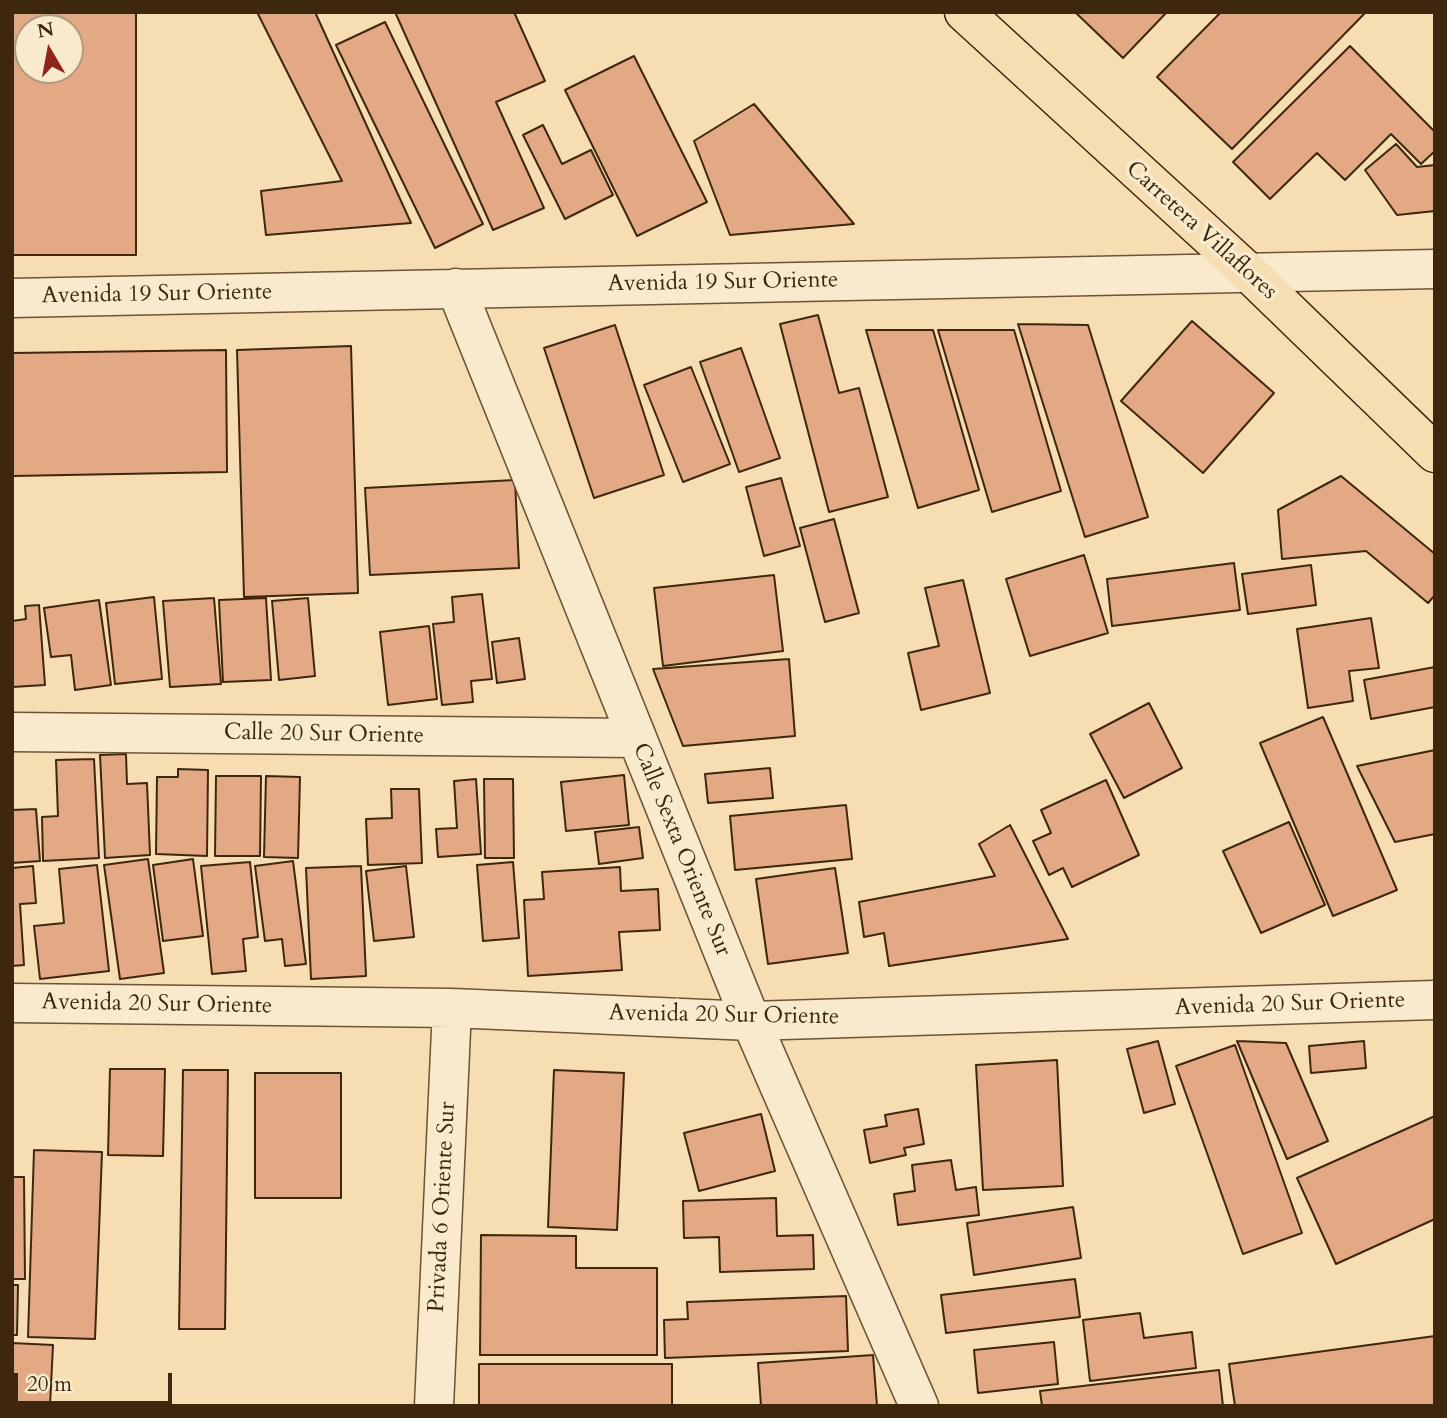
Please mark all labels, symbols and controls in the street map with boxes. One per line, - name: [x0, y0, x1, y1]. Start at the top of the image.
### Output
- north arrow: [14, 14, 84, 84]
- text: N: [35, 16, 56, 45]
- street label: Carretera Villaflores: [1120, 156, 1282, 306]
- street label: Avenida 19 Sur Oriente: [607, 267, 839, 299]
- street label: Avenida 19 Sur Oriente: [41, 279, 273, 311]
- street label: Calle 20 Sur Oriente: [224, 719, 424, 751]
- street label: Calle Sexta Oriente Sur: [626, 739, 736, 961]
- street label: Avenida 20 Sur Oriente: [1174, 987, 1406, 1023]
- street label: Avenida 20 Sur Oriente: [41, 989, 273, 1021]
- street label: Avenida 20 Sur Oriente: [608, 1000, 840, 1032]
- street label: Privada 6 Oriente Sur: [424, 1101, 462, 1313]
- scale bar: [18, 1358, 175, 1402]
- text: 20 m: [27, 1370, 72, 1399]

